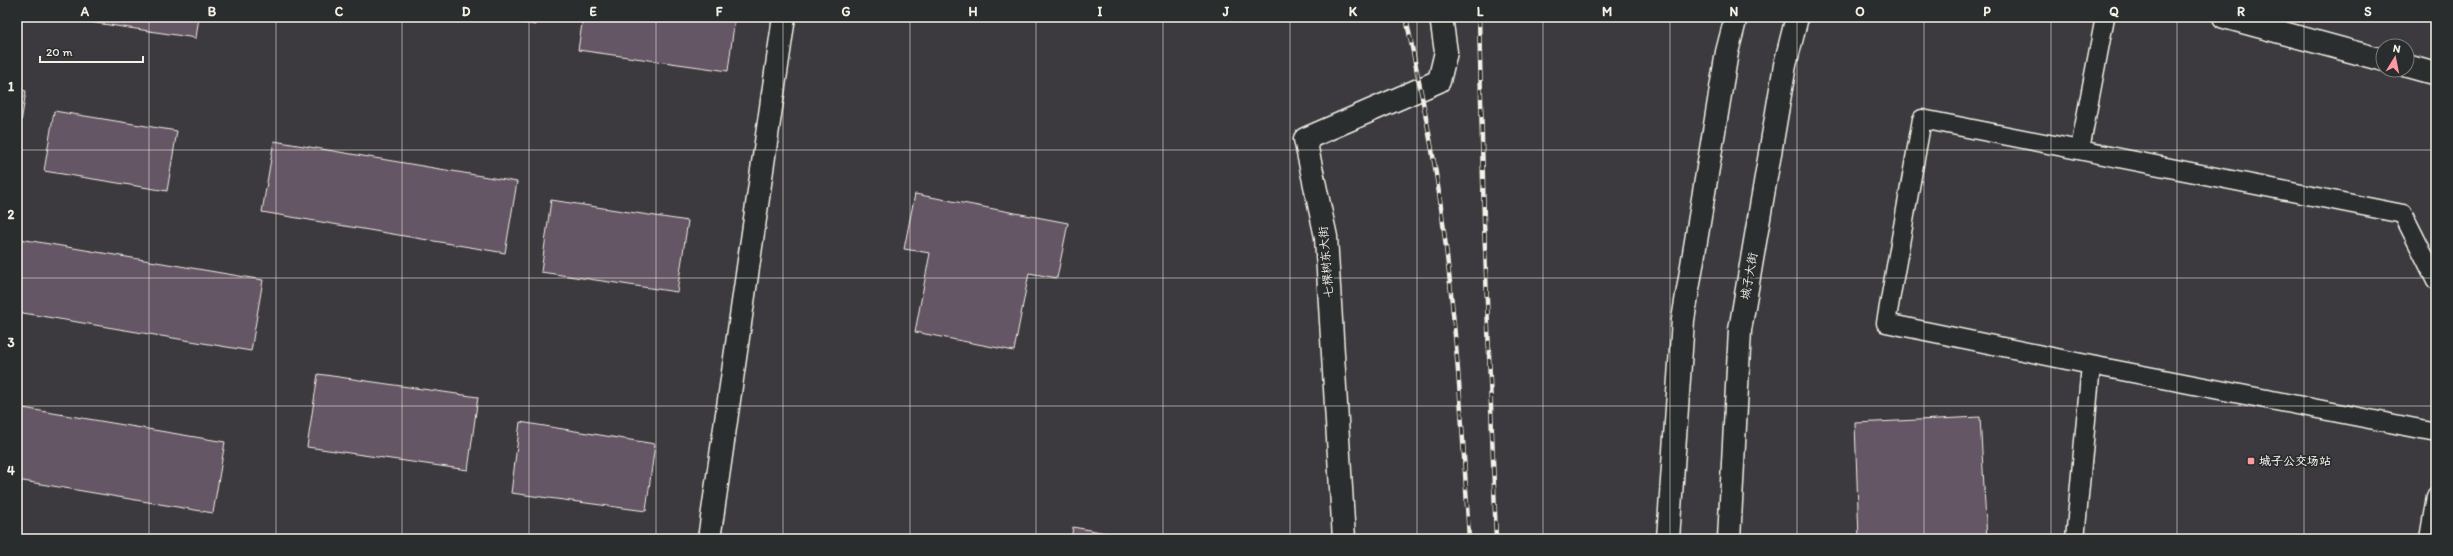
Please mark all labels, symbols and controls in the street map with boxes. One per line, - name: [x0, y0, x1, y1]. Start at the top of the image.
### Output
- text: A: [80, 4, 90, 19]
- text: B: [208, 4, 217, 19]
- text: C: [335, 4, 344, 19]
- text: D: [462, 4, 471, 19]
- text: E: [589, 4, 597, 19]
- text: F: [716, 4, 723, 19]
- text: G: [842, 4, 851, 19]
- text: H: [969, 4, 978, 19]
- text: I: [1098, 4, 1103, 19]
- text: J: [1222, 4, 1230, 19]
- text: K: [1349, 4, 1358, 19]
- text: L: [1477, 4, 1484, 19]
- text: M: [1602, 4, 1612, 19]
- text: N: [1730, 4, 1739, 19]
- text: O: [1855, 4, 1865, 19]
- text: P: [1983, 4, 1991, 19]
- text: Q: [2109, 4, 2119, 19]
- text: R: [2237, 4, 2245, 19]
- text: S: [2364, 4, 2372, 19]
- scale bar: [40, 38, 143, 64]
- north arrow: [2375, 38, 2415, 78]
- text: N: [2392, 42, 2401, 56]
- text: 20 m: [46, 45, 73, 59]
- text: 1: [8, 79, 14, 94]
- text: 2: [8, 207, 15, 222]
- street label: 七棵树东大街: [1316, 226, 1336, 298]
- street label: 城子大街: [1738, 251, 1760, 301]
- text: 3: [7, 335, 15, 350]
- place label: 城子公交场站: [2259, 454, 2331, 468]
- marker: 城子公交场站: [2246, 456, 2256, 466]
- text: 4: [7, 463, 15, 478]

